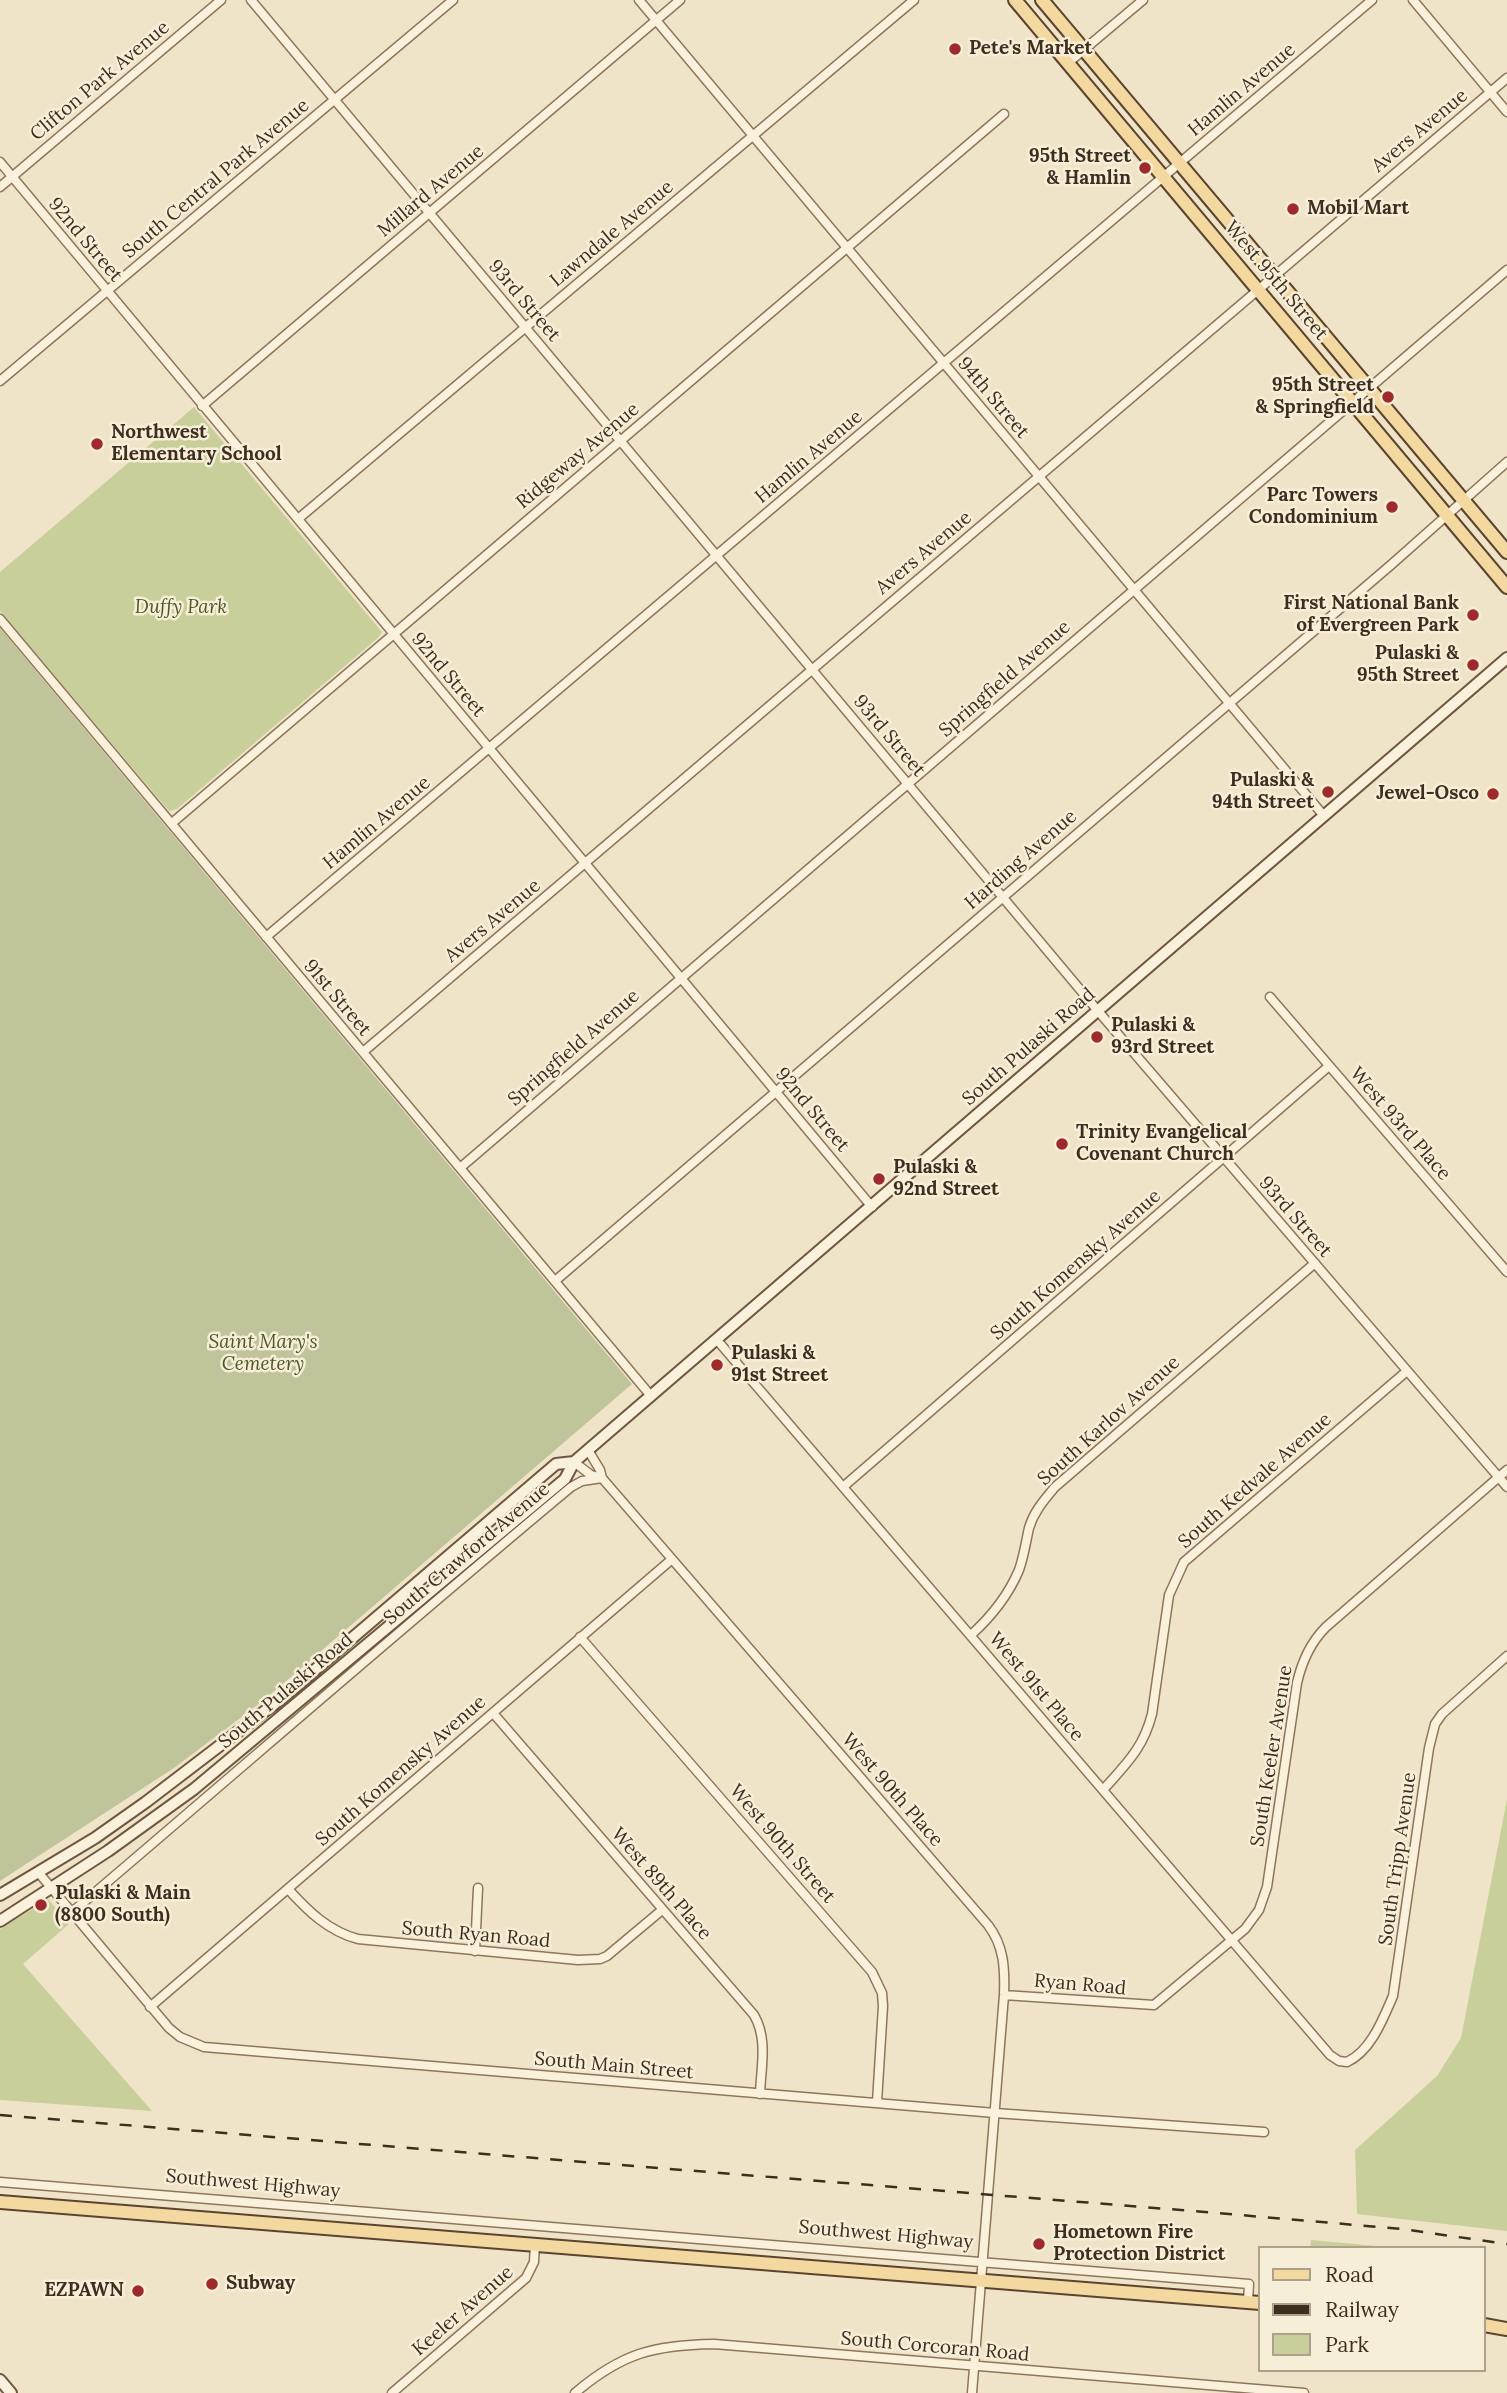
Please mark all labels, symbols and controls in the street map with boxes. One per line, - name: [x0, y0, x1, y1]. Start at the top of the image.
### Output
- street label: Clifton Park Avenue: [26, 16, 174, 146]
- place label: Pete's Market: [969, 38, 1092, 60]
- street label: Hamlin Avenue: [1184, 39, 1300, 141]
- marker: Pete's Market: [947, 41, 963, 57]
- street label: Avers Avenue: [1368, 84, 1472, 178]
- street label: South Central Park Avenue: [118, 94, 314, 264]
- street label: Millard Avenue: [373, 140, 489, 242]
- place label: 95th Street & Hamlin: [1029, 146, 1131, 190]
- marker: 95th Street & Hamlin: [1137, 160, 1153, 176]
- street label: Lawndale Avenue: [546, 176, 678, 292]
- street label: 92nd Street: [43, 193, 127, 287]
- place label: Mobil Mart: [1307, 198, 1409, 220]
- marker: Mobil Mart: [1285, 201, 1301, 217]
- street label: West 95th Street: [1220, 217, 1332, 345]
- street label: 93rd Street: [483, 255, 565, 347]
- street label: 94th Street: [952, 353, 1034, 443]
- place label: 95th Street & Springfield: [1255, 375, 1374, 419]
- marker: 95th Street & Springfield: [1380, 389, 1396, 405]
- street label: Ridgeway Avenue: [512, 398, 644, 514]
- street label: Hamlin Avenue: [751, 406, 867, 508]
- place label: Northwest Elementary School: [111, 422, 282, 466]
- marker: Northwest Elementary School: [89, 436, 105, 452]
- place label: Parc Towers Condominium: [1249, 485, 1378, 529]
- marker: Parc Towers Condominium: [1384, 499, 1400, 515]
- street label: Avers Avenue: [872, 506, 976, 600]
- place label: First National Bank of Evergreen Park: [1283, 593, 1459, 637]
- park label: Duffy Park: [135, 597, 227, 619]
- marker: First National Bank of Evergreen Park: [1465, 607, 1481, 623]
- street label: Springfield Avenue: [935, 616, 1075, 742]
- street label: 92nd Street: [406, 628, 490, 722]
- place label: Pulaski & 95th Street: [1357, 643, 1459, 687]
- marker: Pulaski & 95th Street: [1465, 657, 1481, 673]
- street label: 93rd Street: [848, 690, 930, 782]
- place label: Pulaski & 94th Street: [1212, 770, 1314, 814]
- street label: Hamlin Avenue: [319, 772, 435, 874]
- place label: Jewel-Osco: [1376, 783, 1479, 805]
- marker: Pulaski & 94th Street: [1320, 784, 1336, 800]
- marker: Jewel-Osco: [1485, 786, 1501, 802]
- street label: Harding Avenue: [960, 805, 1082, 915]
- street label: Avers Avenue: [441, 874, 545, 968]
- street label: 91st Street: [298, 955, 376, 1041]
- street label: South Pulaski Road: [958, 983, 1100, 1111]
- street label: Springfield Avenue: [504, 985, 644, 1111]
- place label: Pulaski & 93rd Street: [1111, 1015, 1214, 1059]
- marker: Pulaski & 93rd Street: [1089, 1029, 1105, 1045]
- street label: 92nd Street: [770, 1063, 854, 1157]
- street label: West 93rd Place: [1345, 1063, 1455, 1185]
- place label: Trinity Evangelical Covenant Church: [1076, 1122, 1248, 1166]
- marker: Trinity Evangelical Covenant Church: [1054, 1136, 1070, 1152]
- place label: Pulaski & 92nd Street: [893, 1157, 999, 1201]
- marker: Pulaski & 92nd Street: [871, 1171, 887, 1187]
- street label: 93rd Street: [1254, 1172, 1336, 1262]
- street label: South Komensky Avenue: [986, 1185, 1166, 1345]
- park label: Saint Mary's Cemetery: [208, 1332, 318, 1376]
- place label: Pulaski & 91st Street: [731, 1343, 828, 1387]
- street label: South Karlov Avenue: [1033, 1351, 1185, 1491]
- marker: Pulaski & 91st Street: [709, 1357, 725, 1373]
- street label: South Kedvale Avenue: [1174, 1408, 1336, 1554]
- street label: South Crawford Avenue: [379, 1478, 555, 1630]
- street label: South Pulaski Road: [214, 1628, 358, 1754]
- street label: West 91st Place: [984, 1628, 1088, 1746]
- street label: South Keeler Avenue: [1246, 1664, 1298, 1848]
- street label: South Komensky Avenue: [311, 1691, 491, 1851]
- street label: West 90th Place: [837, 1729, 947, 1851]
- street label: South Tripp Avenue: [1375, 1771, 1421, 1947]
- street label: West 90th Street: [724, 1780, 840, 1908]
- street label: West 89th Place: [606, 1823, 716, 1945]
- place label: Pulaski & Main (8800 South): [55, 1883, 191, 1927]
- marker: Pulaski & Main (8800 South): [33, 1897, 49, 1913]
- street label: South Ryan Road: [401, 1917, 551, 1953]
- street label: Ryan Road: [1033, 1970, 1127, 2000]
- street label: South Main Street: [533, 2048, 695, 2084]
- street label: Southwest Highway: [165, 2165, 341, 2203]
- street label: Southwest Highway: [798, 2216, 974, 2254]
- place label: Hometown Fire Protection District: [1053, 2222, 1225, 2266]
- marker: Hometown Fire Protection District: [1031, 2236, 1047, 2252]
- legend: [1258, 2246, 1486, 2372]
- street label: Keeler Avenue: [408, 2261, 518, 2361]
- text: Road: [1325, 2261, 1374, 2288]
- place label: Subway: [226, 2273, 295, 2295]
- marker: Subway: [204, 2276, 220, 2292]
- place label: EZPAWN: [44, 2280, 124, 2302]
- marker: EZPAWN: [130, 2283, 146, 2299]
- text: Railway: [1325, 2296, 1399, 2323]
- street label: South Corcoran Road: [840, 2327, 1030, 2367]
- text: Park: [1325, 2331, 1369, 2358]

